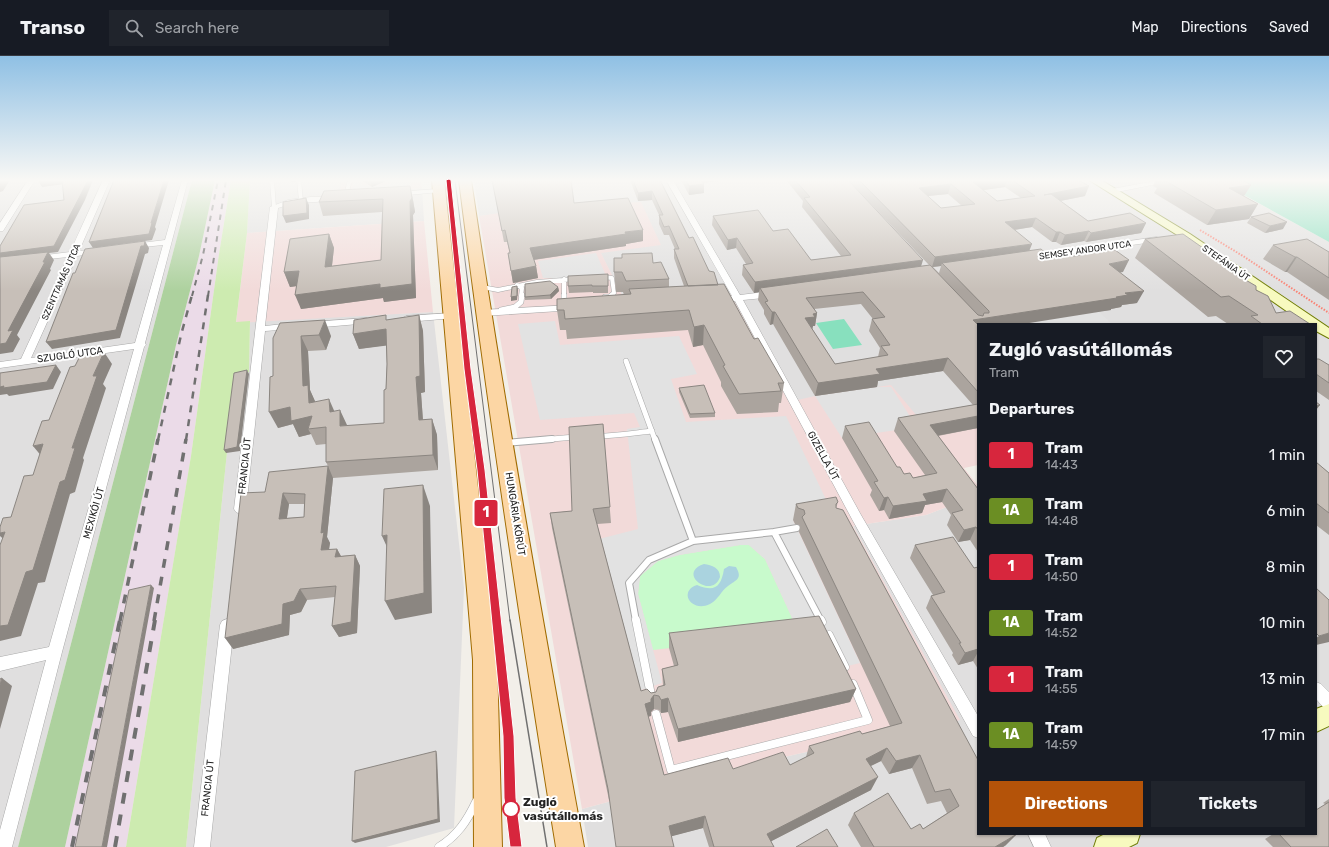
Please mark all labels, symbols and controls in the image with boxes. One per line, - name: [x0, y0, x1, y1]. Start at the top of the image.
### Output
- search box: [109, 10, 389, 46]
- text: Transo: [20, 16, 85, 39]
- icon: search: [123, 17, 145, 39]
- text: Search here: [155, 19, 239, 37]
- text: Map: [1132, 19, 1159, 36]
- text: Directions: [1181, 19, 1247, 36]
- text: Saved: [1269, 19, 1309, 36]
- street label: SEMSEY ANDOR UTCA: [1038, 239, 1132, 261]
- street label: SZENTTAMÁS UTCA: [39, 242, 82, 322]
- street label: STEFÁNIA ÚT: [1200, 242, 1252, 283]
- button: heart: [1263, 336, 1305, 378]
- text: Zugló vasútállomás: [989, 338, 1173, 361]
- street label: SZUGLÓ UTCA: [36, 344, 104, 366]
- text: Tram: [989, 365, 1019, 380]
- text: Departures: [989, 400, 1074, 418]
- street label: GIZELLA ÚT: [805, 429, 842, 483]
- street label: FRANCIA ÚT: [236, 437, 254, 495]
- text: Tram: [1045, 439, 1083, 457]
- text: 1: [1008, 446, 1014, 463]
- text: 1 min: [1269, 446, 1305, 464]
- text: 14:43: [1045, 457, 1078, 472]
- street label: HUNGÁRIA KÖRÚT: [502, 471, 528, 557]
- street label: MEXIKÓI ÚT: [81, 485, 107, 540]
- text: Tram: [1045, 495, 1083, 513]
- line badge: 1: [473, 500, 499, 526]
- text: 1A: [1003, 502, 1019, 519]
- text: 6 min: [1266, 502, 1305, 520]
- text: 1: [483, 504, 489, 521]
- text: 14:48: [1045, 513, 1078, 528]
- text: Tram: [1045, 551, 1083, 569]
- text: 1: [1008, 558, 1014, 575]
- text: 8 min: [1266, 558, 1305, 576]
- text: 14:50: [1045, 569, 1078, 584]
- text: Tram: [1045, 607, 1083, 625]
- text: 1A: [1003, 614, 1019, 631]
- text: 10 min: [1259, 614, 1305, 632]
- text: 14:52: [1045, 625, 1077, 640]
- text: Tram: [1045, 663, 1083, 681]
- text: 1: [1008, 670, 1014, 687]
- text: 13 min: [1260, 670, 1305, 688]
- text: 14:55: [1045, 681, 1077, 696]
- text: Tram: [1045, 719, 1083, 737]
- text: 1A: [1003, 726, 1019, 743]
- text: 17 min: [1261, 726, 1305, 744]
- text: 14:59: [1045, 737, 1077, 752]
- street label: FRANCIA ÚT: [199, 759, 217, 817]
- button: Directions: [989, 781, 1143, 827]
- button: Tickets: [1151, 781, 1305, 827]
- place label: Zugló vasútállomás: [523, 795, 603, 823]
- marker: Zugló vasútállomás: [502, 800, 520, 818]

